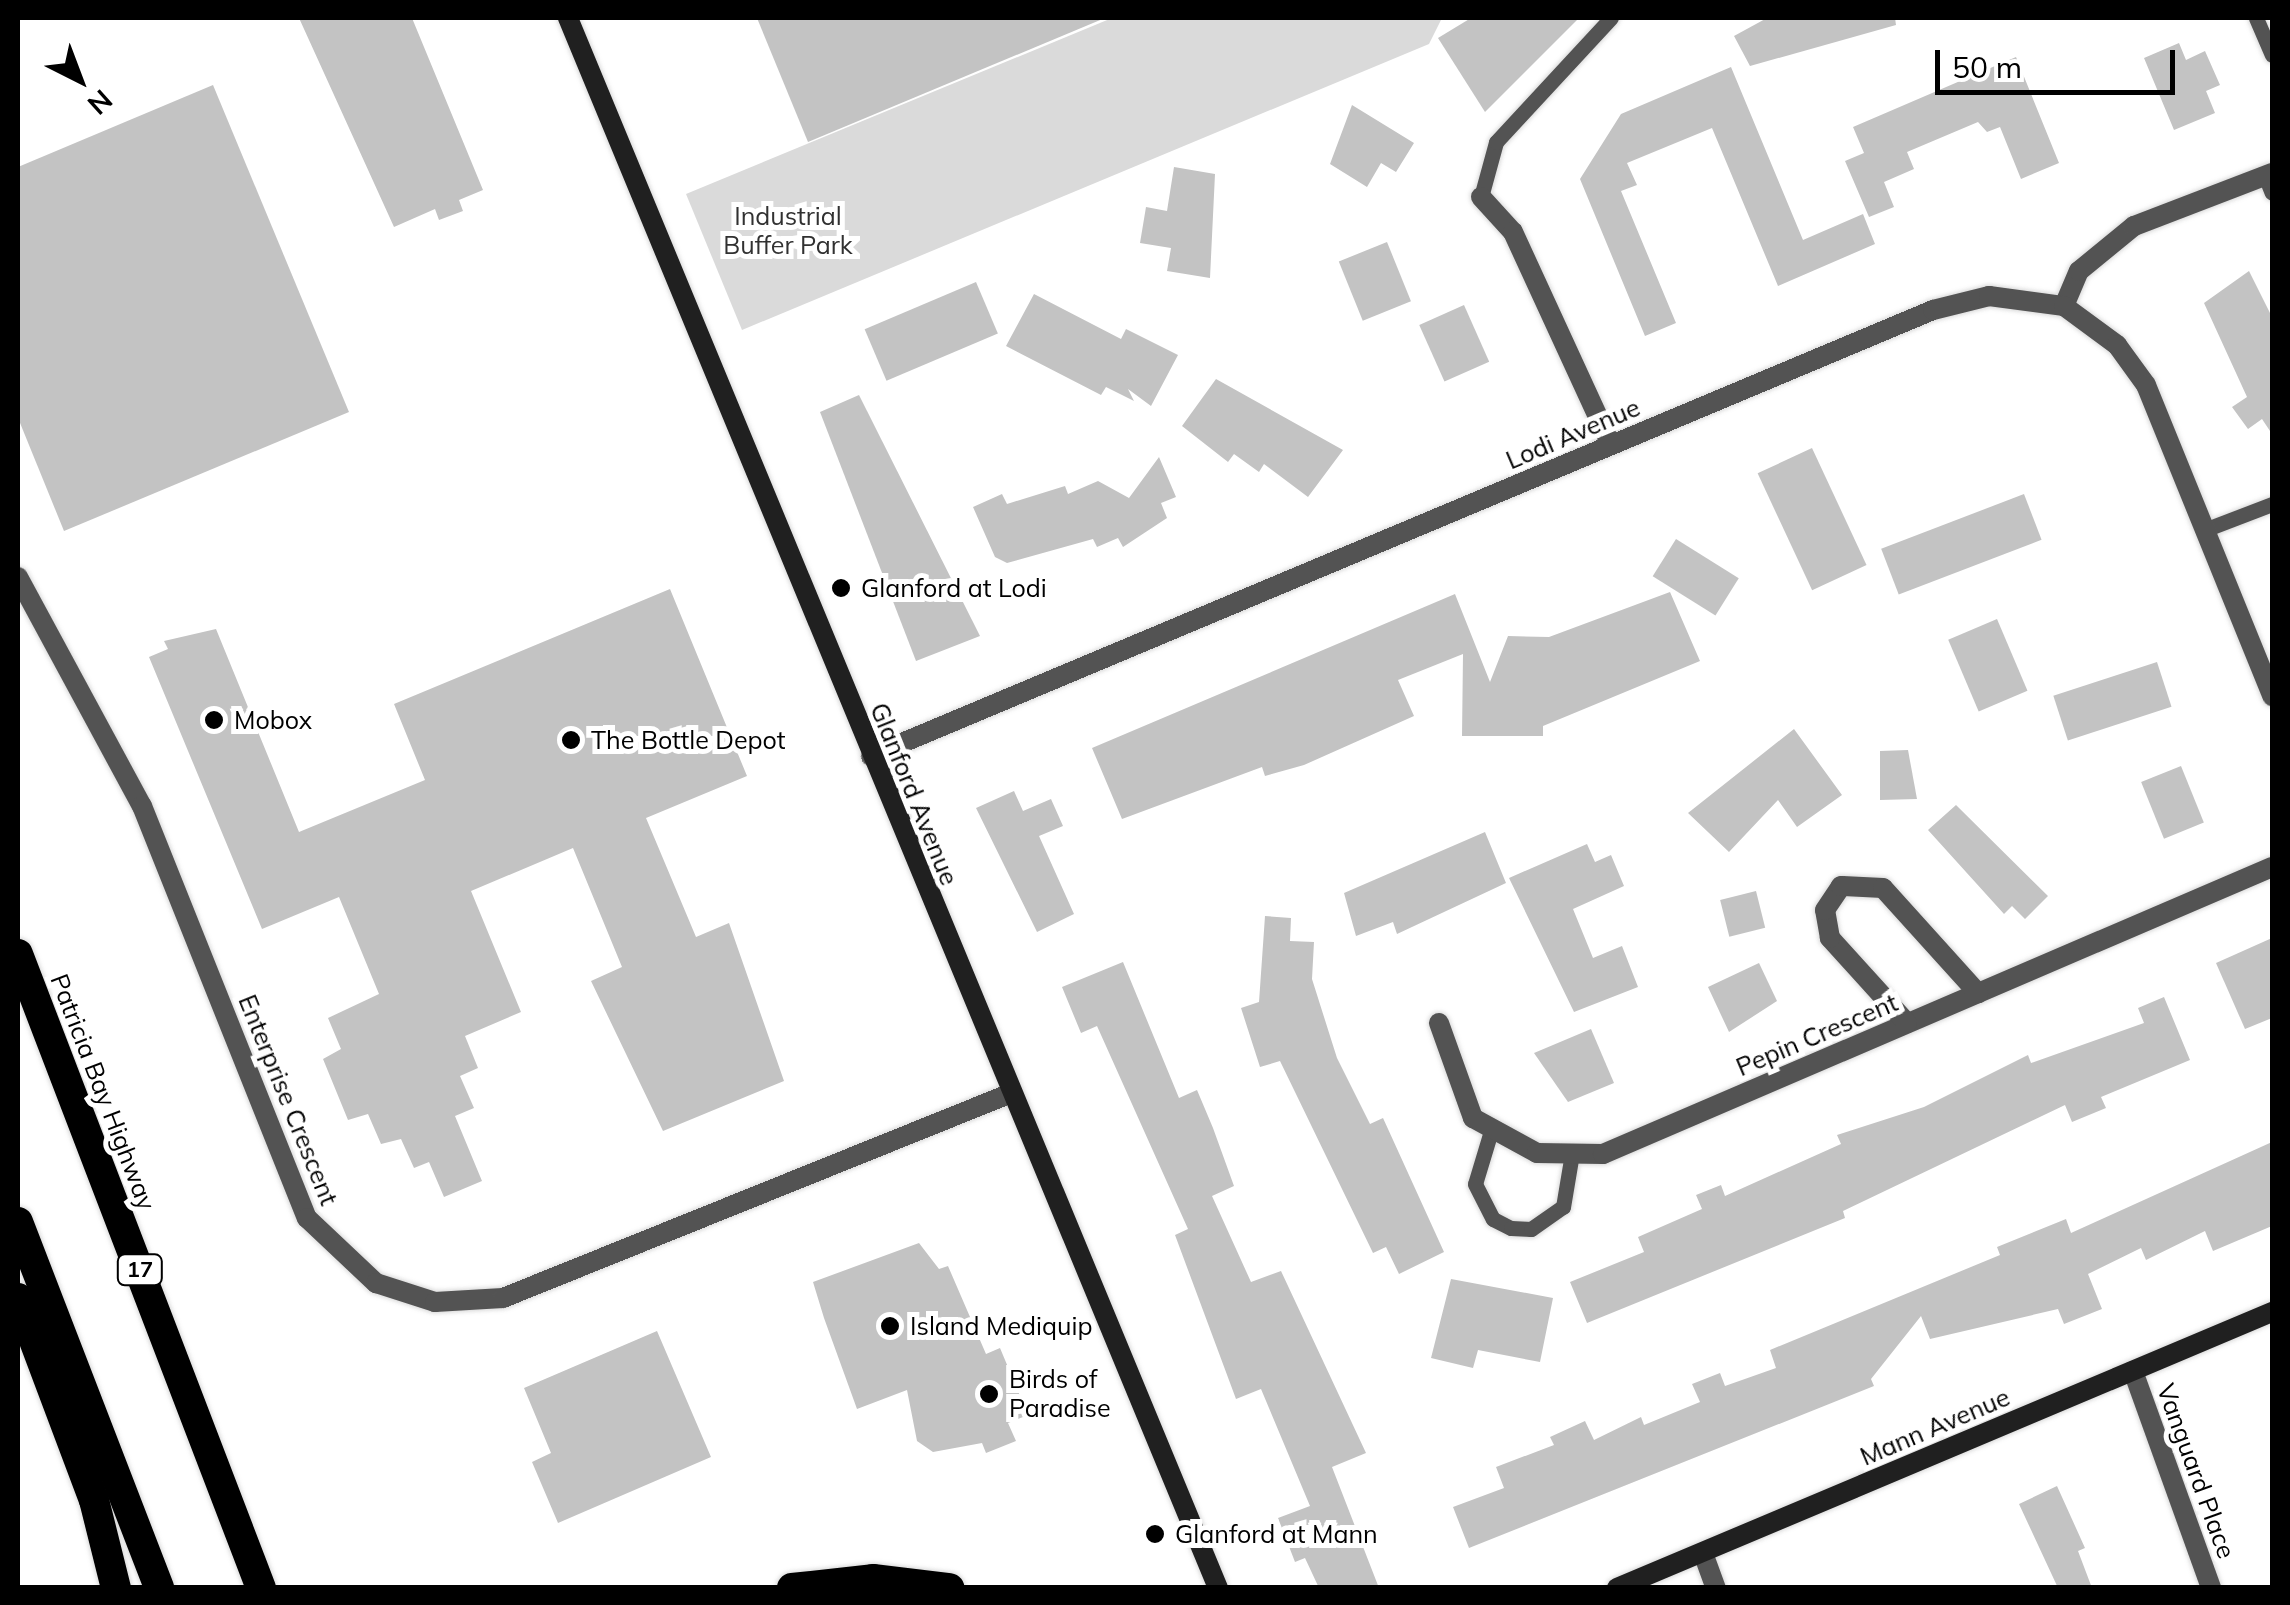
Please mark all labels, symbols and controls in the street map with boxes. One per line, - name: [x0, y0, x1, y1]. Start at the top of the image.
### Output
- north arrow: [30, 30, 130, 130]
- scale bar: [1940, 30, 2180, 92]
- text: 50 m: [1952, 48, 2022, 86]
- text: N: [81, 83, 120, 123]
- park label: Industrial Buffer Park: [723, 202, 853, 261]
- street label: Lodi Avenue: [1502, 392, 1644, 476]
- place label: Glanford at Lodi: [861, 573, 1047, 603]
- marker: Glanford at Lodi: [830, 577, 852, 599]
- street label: Glanford Avenue: [864, 699, 964, 889]
- place label: Mobox: [234, 705, 312, 735]
- marker: Mobox: [203, 709, 225, 731]
- place label: The Bottle Depot: [591, 725, 785, 755]
- marker: The Bottle Depot: [560, 729, 582, 751]
- street label: Patricia Bay Highway: [44, 970, 162, 1214]
- street label: Pepin Crescent: [1732, 987, 1902, 1083]
- street label: Enterprise Crescent: [232, 990, 344, 1210]
- road number: 17: [115, 1253, 165, 1287]
- place label: Island Mediquip: [910, 1311, 1092, 1341]
- marker: Island Mediquip: [879, 1315, 901, 1337]
- place label: Birds of Paradise: [1009, 1365, 1111, 1424]
- street label: Vanguard Place: [2151, 1380, 2241, 1562]
- street label: Mann Avenue: [1856, 1382, 2014, 1472]
- marker: Birds of Paradise: [978, 1383, 1000, 1405]
- place label: Glanford at Mann: [1175, 1519, 1378, 1549]
- marker: Glanford at Mann: [1144, 1523, 1166, 1545]

